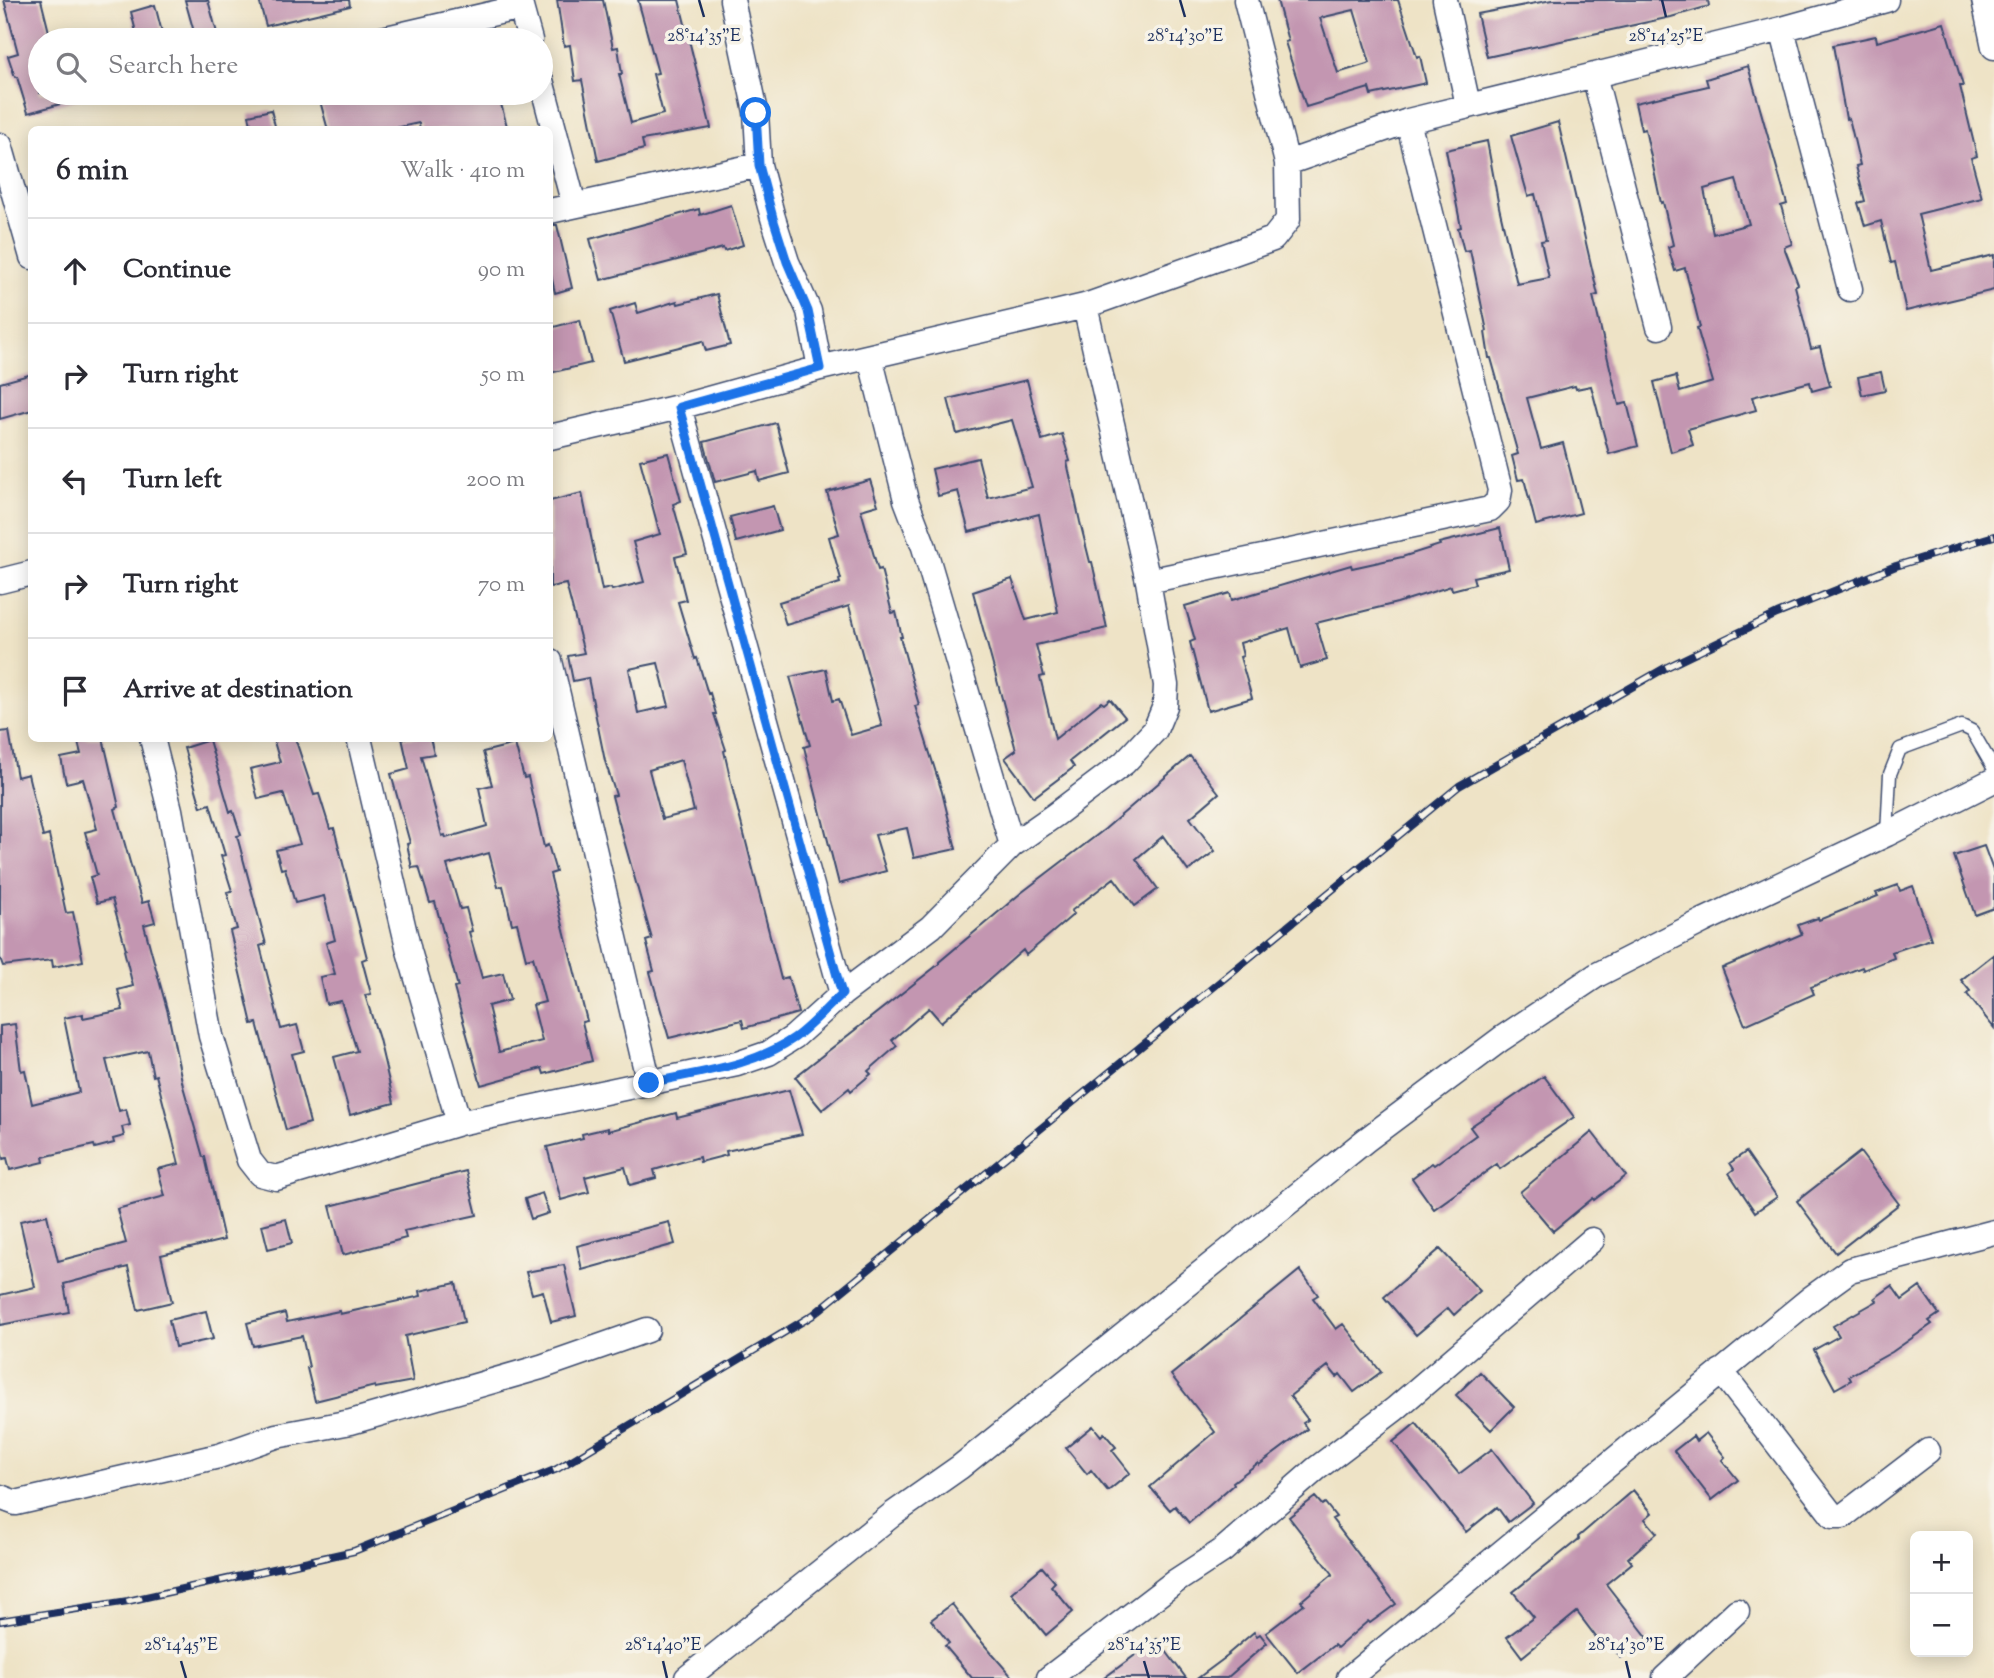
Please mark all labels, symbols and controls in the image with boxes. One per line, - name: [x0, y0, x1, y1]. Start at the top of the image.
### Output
- text: 28°14'35"E: [667, 24, 741, 50]
- text: 28°14'30"E: [1147, 24, 1223, 50]
- text: 28°14'25"E: [1629, 24, 1704, 50]
- search box: [28, 28, 553, 105]
- icon: search: [52, 48, 90, 86]
- text: Search here: [108, 48, 238, 85]
- route start: [740, 97, 771, 128]
- text: 6 min: [56, 150, 128, 193]
- text: Walk · 410 m: [400, 155, 525, 188]
- icon: ahead: [56, 252, 94, 290]
- text: Continue: [123, 252, 231, 289]
- text: 90 m: [478, 254, 525, 287]
- icon: right: [56, 357, 94, 395]
- text: Turn right: [123, 357, 238, 394]
- text: 50 m: [481, 359, 525, 392]
- icon: left: [56, 462, 94, 500]
- text: Turn left: [123, 462, 222, 499]
- text: 200 m: [466, 464, 525, 497]
- icon: right: [56, 567, 94, 605]
- text: Turn right: [123, 567, 238, 604]
- text: 70 m: [478, 569, 525, 602]
- icon: arrive: [56, 672, 94, 710]
- text: Arrive at destination: [123, 672, 353, 709]
- route end: [633, 1067, 664, 1098]
- map controls: [1910, 1531, 1973, 1657]
- button: +: [1910, 1531, 1973, 1594]
- button: −: [1910, 1594, 1973, 1657]
- text: 28°14'45"E: [144, 1633, 218, 1659]
- text: 28°14'40"E: [625, 1633, 701, 1659]
- text: 28°14'35"E: [1107, 1633, 1181, 1659]
- text: 28°14'30"E: [1588, 1633, 1664, 1659]

